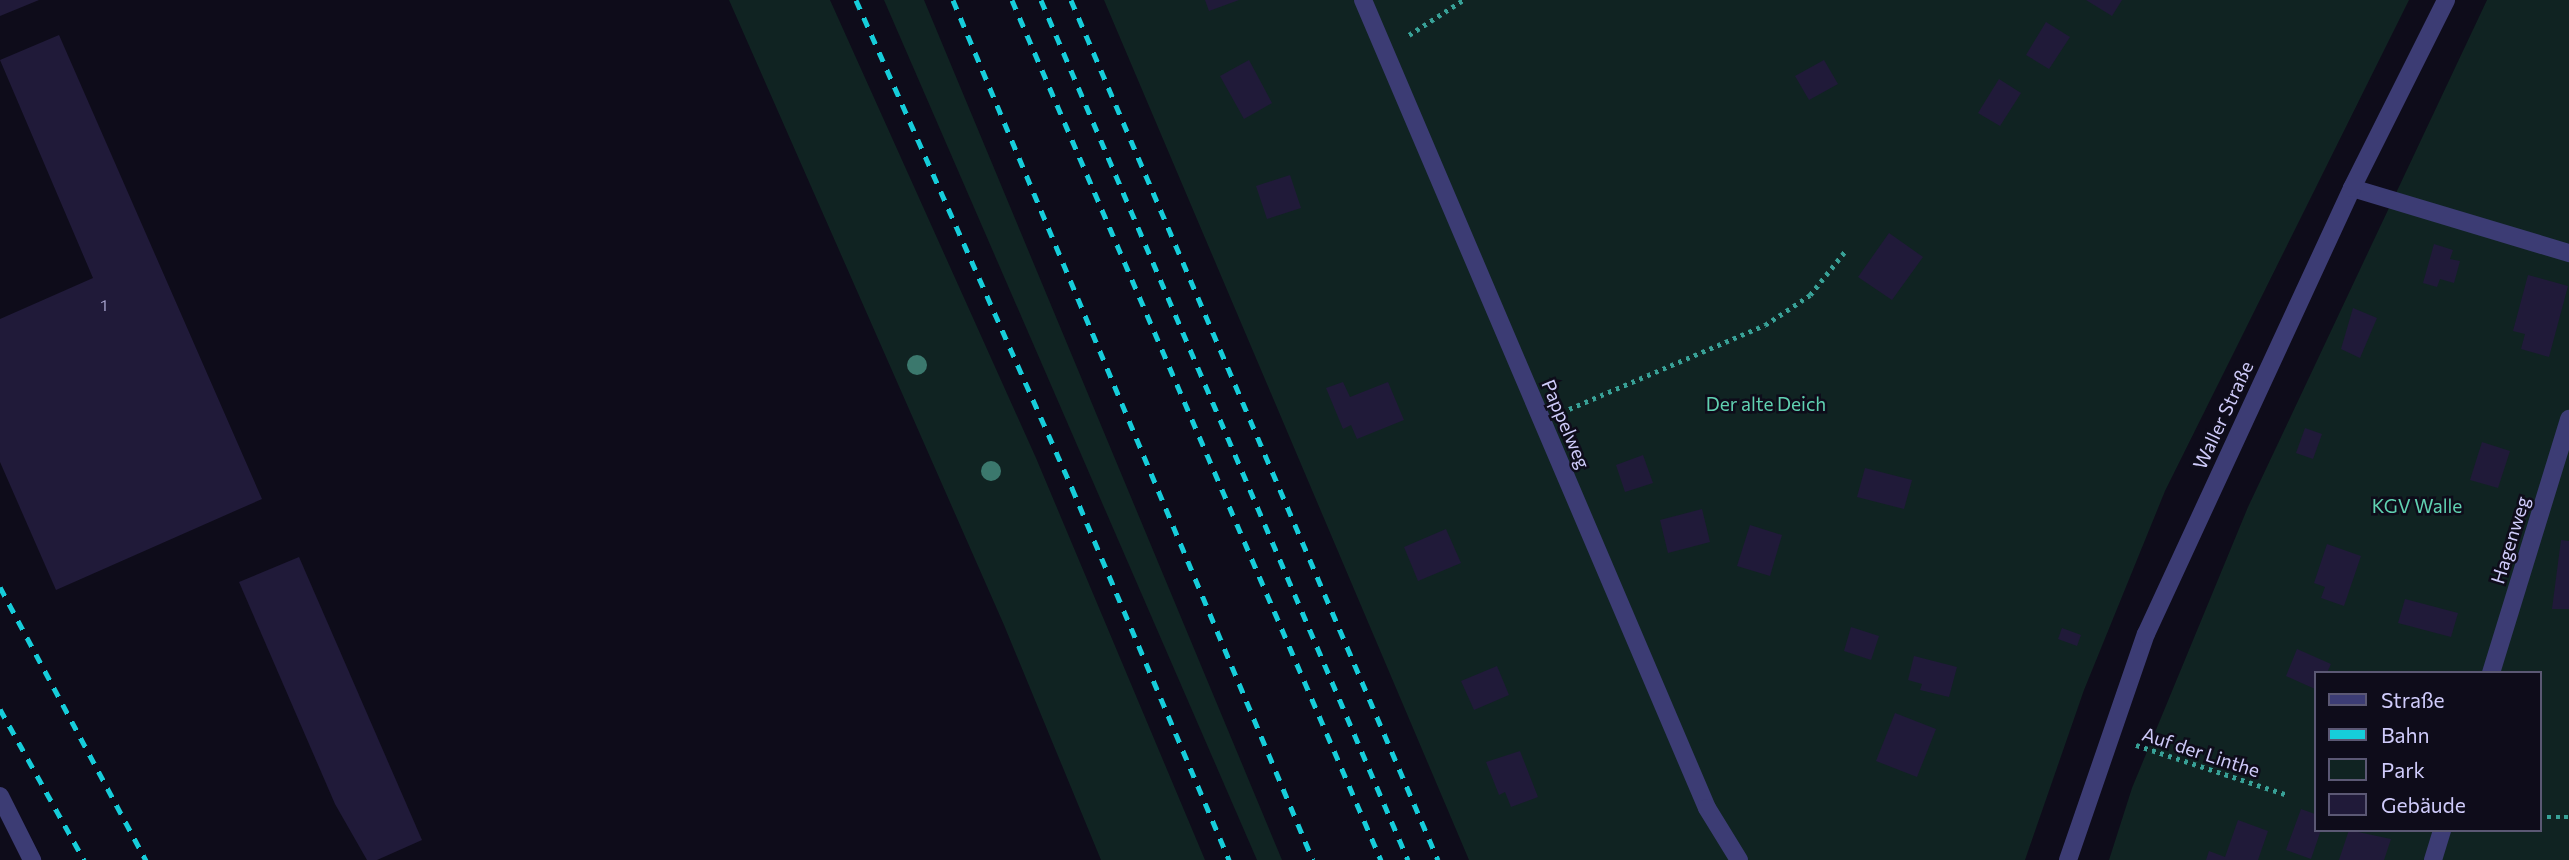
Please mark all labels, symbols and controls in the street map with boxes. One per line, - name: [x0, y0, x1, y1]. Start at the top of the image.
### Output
- house number: 1: [101, 295, 107, 315]
- street label: Waller Straße: [2188, 357, 2258, 473]
- street label: Pappelweg: [1537, 376, 1595, 472]
- park label: Der alte Deich: [1706, 393, 1826, 415]
- street label: Hagenweg: [2486, 494, 2534, 586]
- park label: KGV Walle: [2372, 495, 2462, 517]
- legend: [2314, 671, 2541, 832]
- text: Straße: [2381, 687, 2445, 712]
- street label: Auf der Linthe: [2139, 722, 2263, 782]
- text: Bahn: [2381, 722, 2430, 747]
- text: Park: [2381, 757, 2425, 782]
- text: Gebäude: [2381, 792, 2466, 817]

